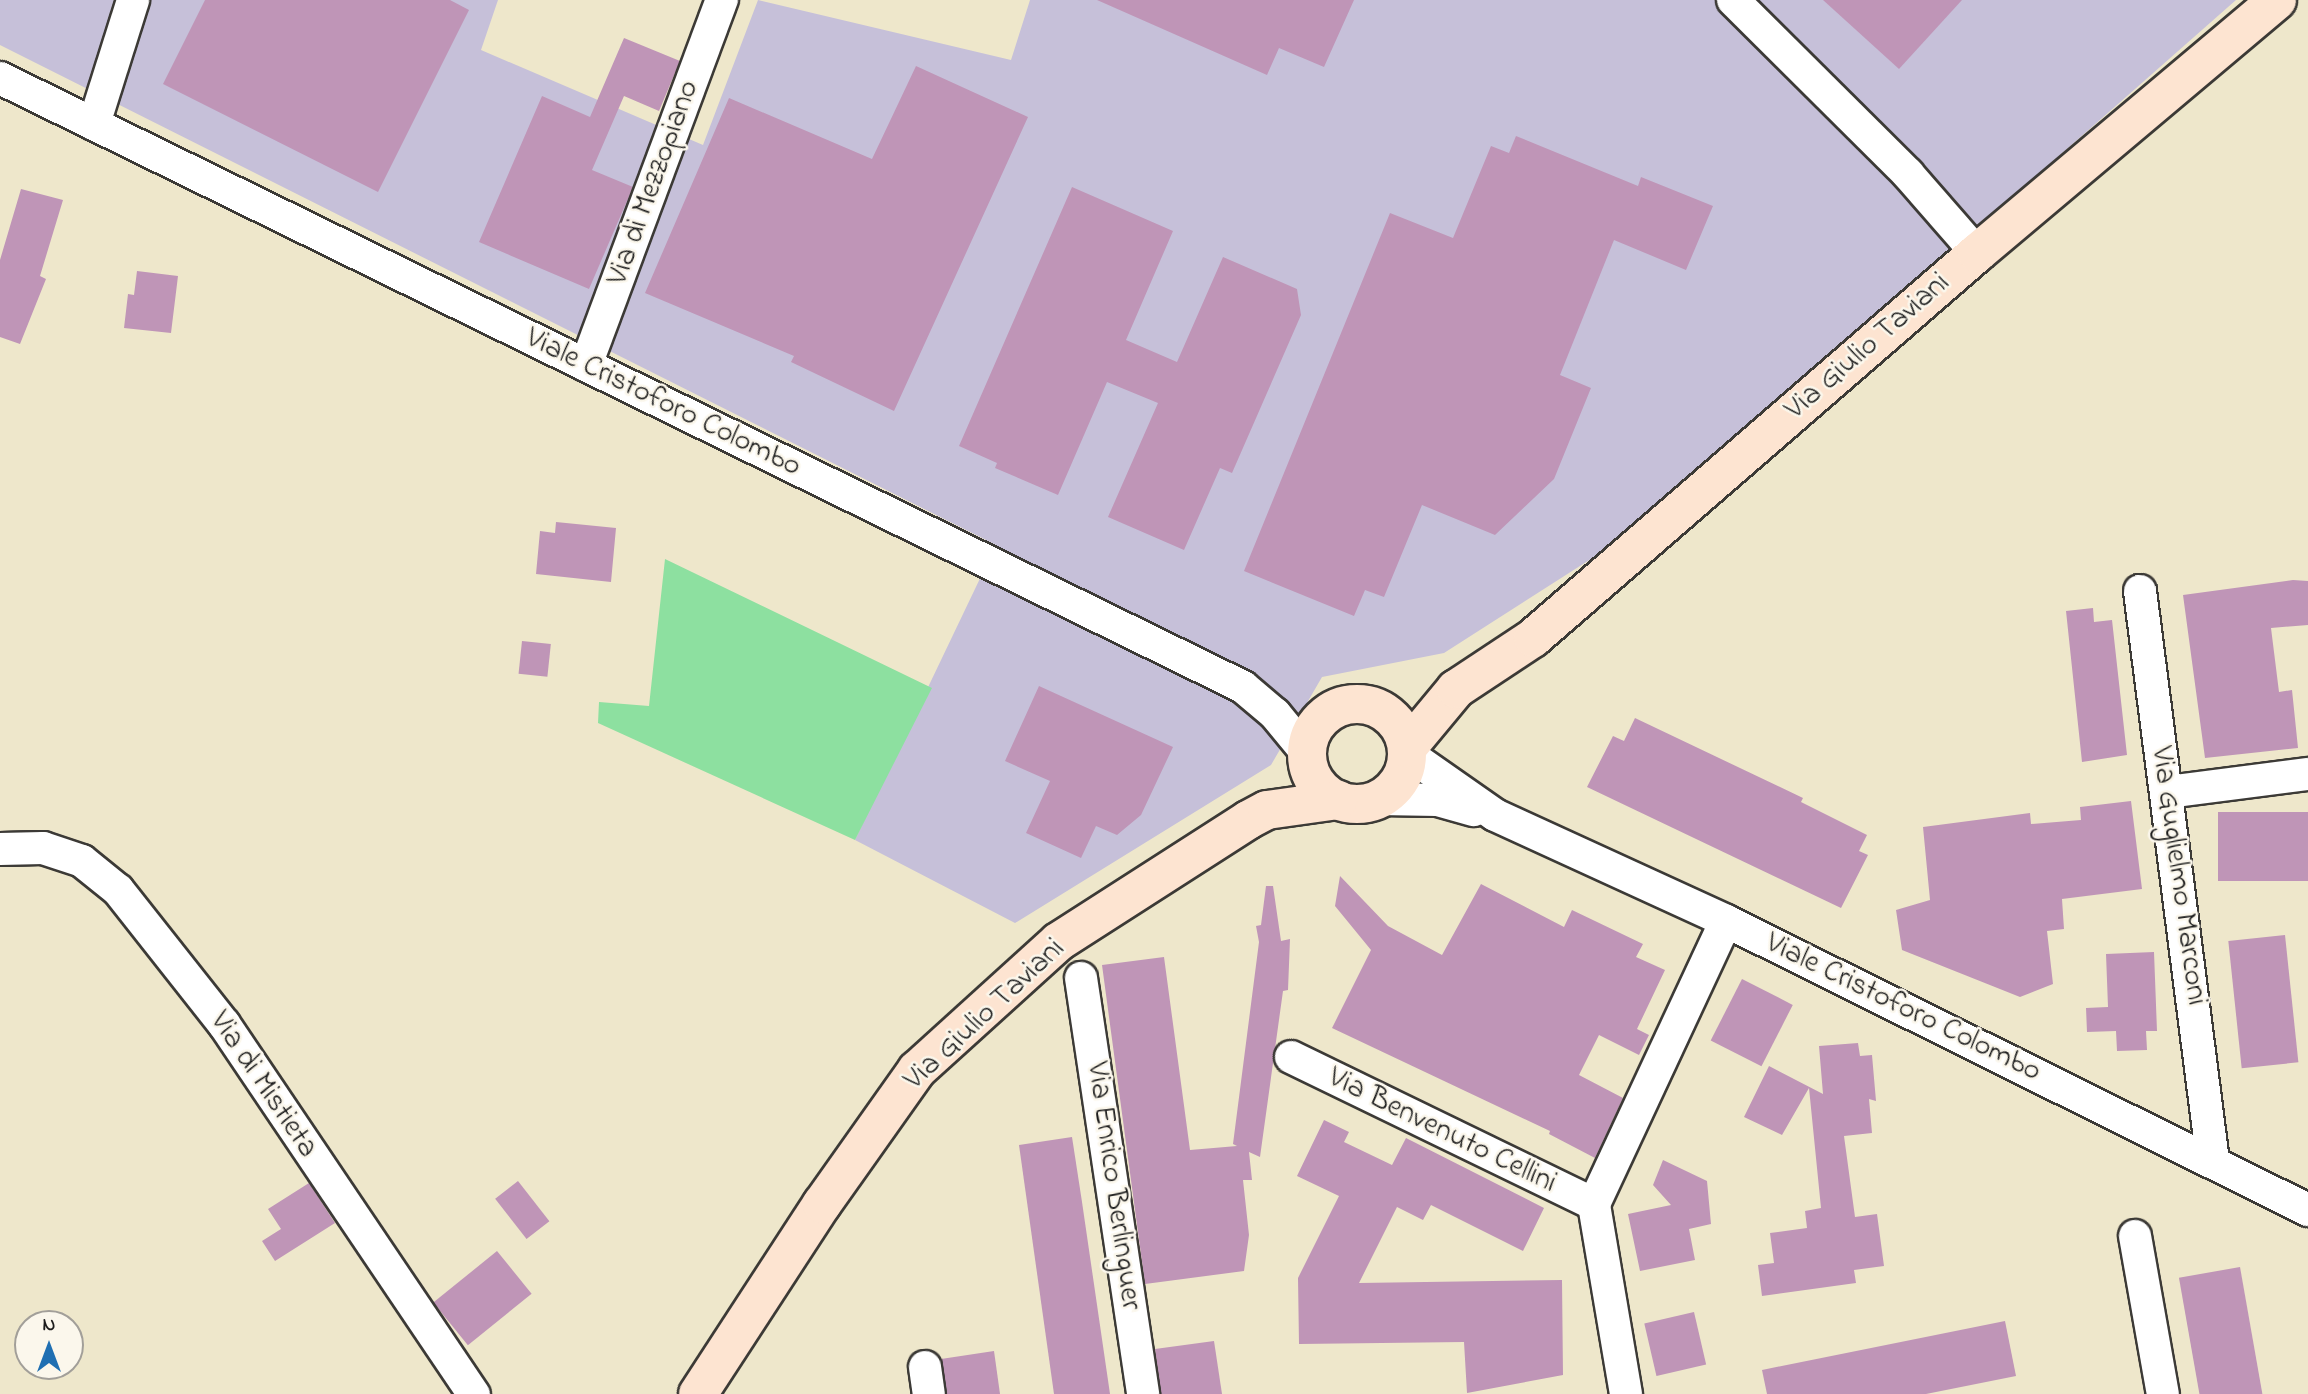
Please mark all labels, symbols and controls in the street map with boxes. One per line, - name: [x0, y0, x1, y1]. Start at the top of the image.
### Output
- street label: Via di Mezzopiano: [600, 76, 708, 290]
- street label: Via Giulio Taviani: [1778, 266, 1958, 428]
- street label: Viale Cristoforo Colombo: [519, 321, 807, 485]
- street label: Via Guglielmo Marconi: [2142, 744, 2214, 1008]
- street label: Viale Cristoforo Colombo: [1759, 926, 2047, 1090]
- street label: Via Giulio Taviani: [897, 931, 1073, 1099]
- street label: Via di Mistieta: [201, 1005, 325, 1165]
- street label: Via Enrico Berlinguer: [1078, 1060, 1148, 1312]
- street label: Via Benvenuto Cellini: [1322, 1060, 1562, 1202]
- north arrow: [14, 1310, 84, 1380]
- text: N: [43, 1312, 55, 1339]

